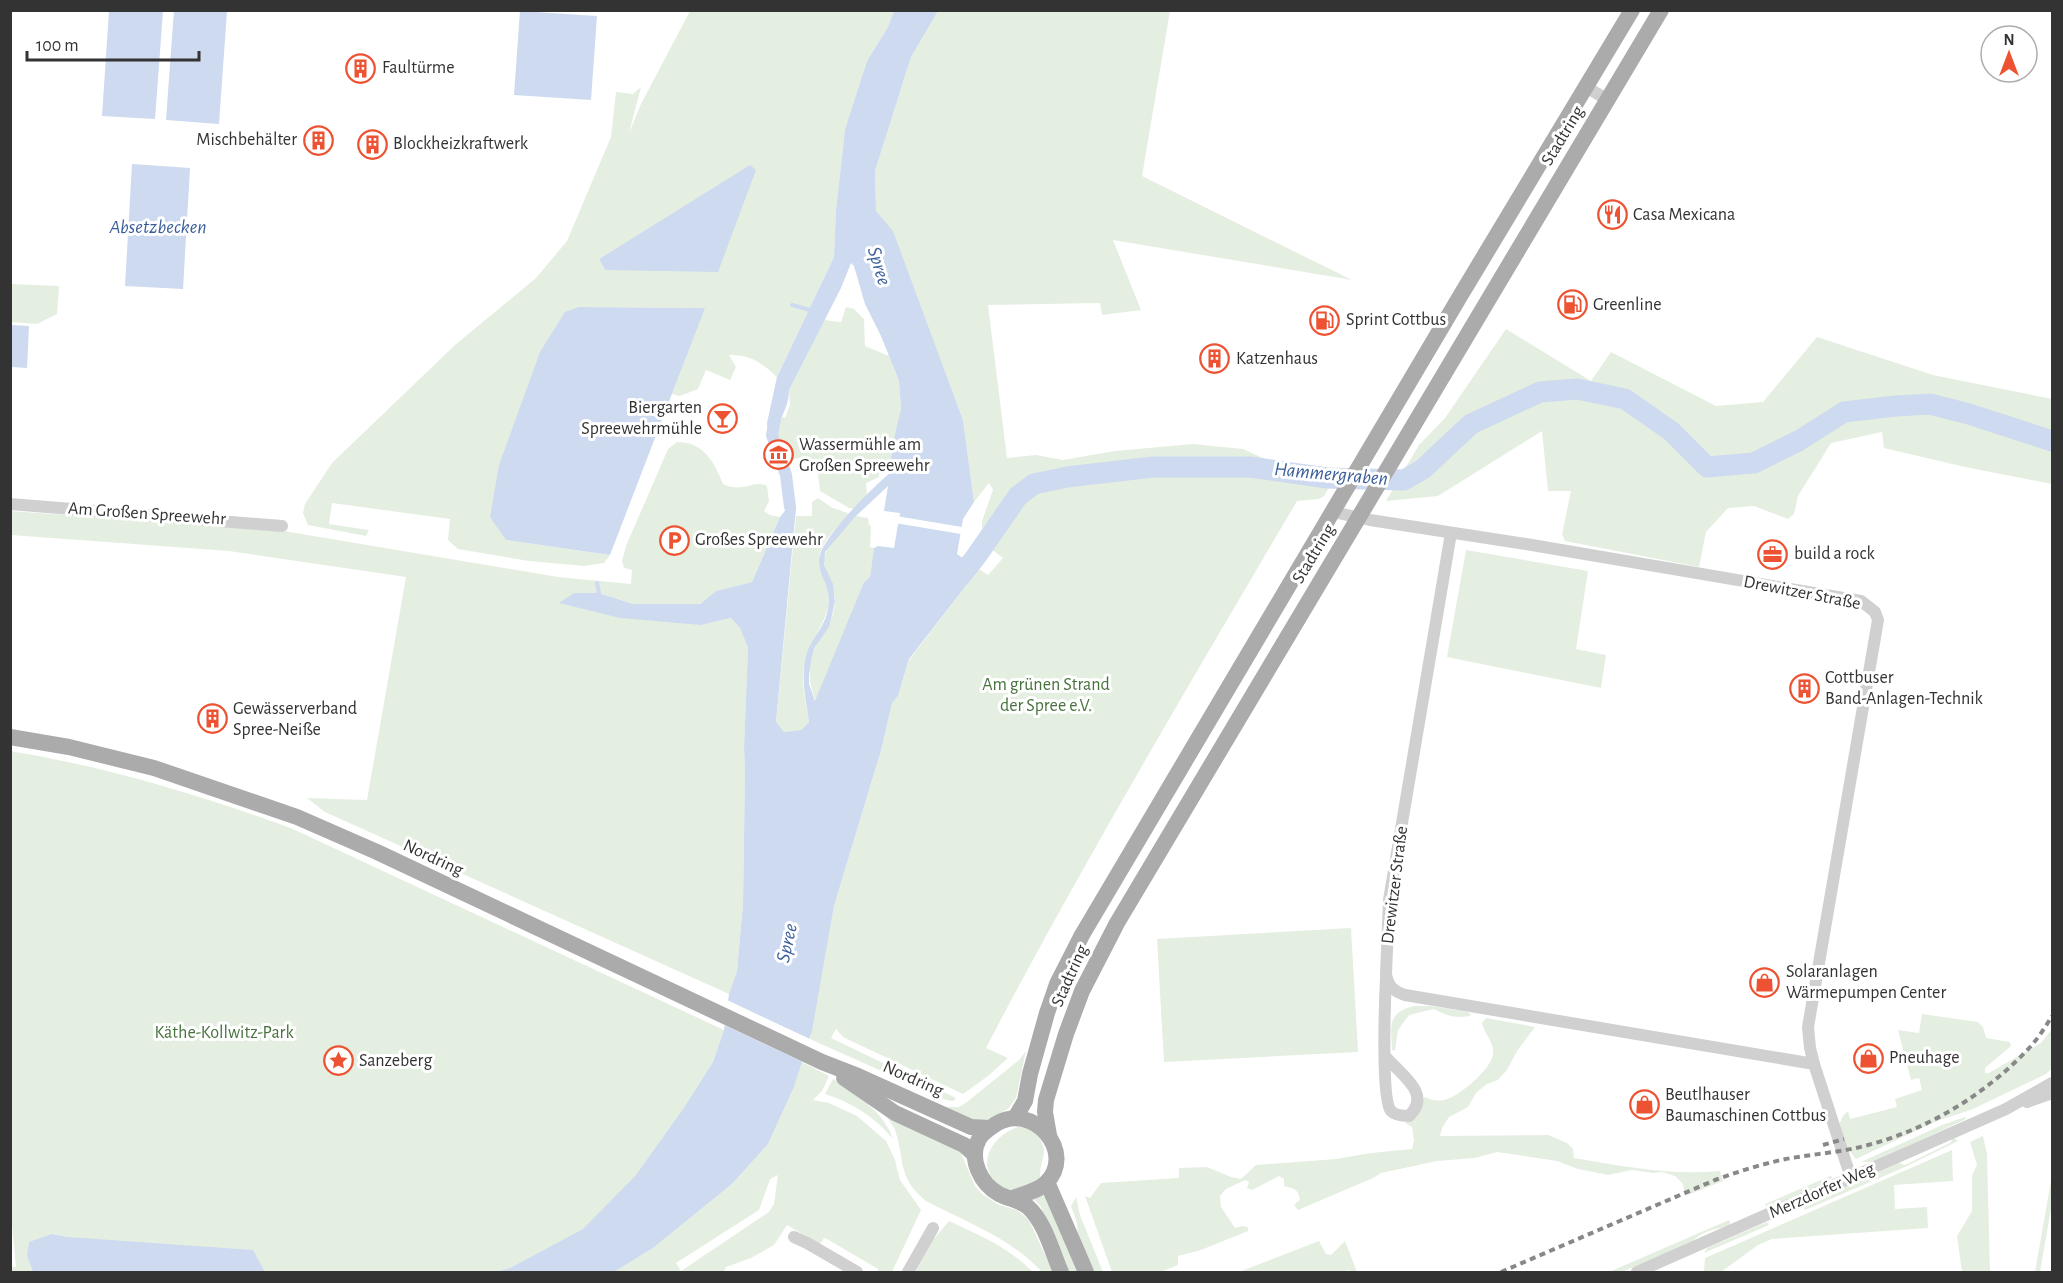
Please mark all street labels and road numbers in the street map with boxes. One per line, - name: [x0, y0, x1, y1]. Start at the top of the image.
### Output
- street label: Stadtring: [1538, 103, 1588, 169]
- street label: Am Großen Spreewehr: [68, 500, 227, 529]
- street label: Stadtring: [1289, 521, 1339, 587]
- street label: Drewitzer Straße: [1742, 573, 1862, 613]
- street label: Drewitzer Straße: [1379, 825, 1411, 945]
- street label: Nordring: [400, 836, 466, 880]
- street label: Stadtring: [1048, 942, 1092, 1010]
- street label: Nordring: [880, 1058, 946, 1100]
- street label: Merzdorfer Weg: [1767, 1160, 1878, 1222]

